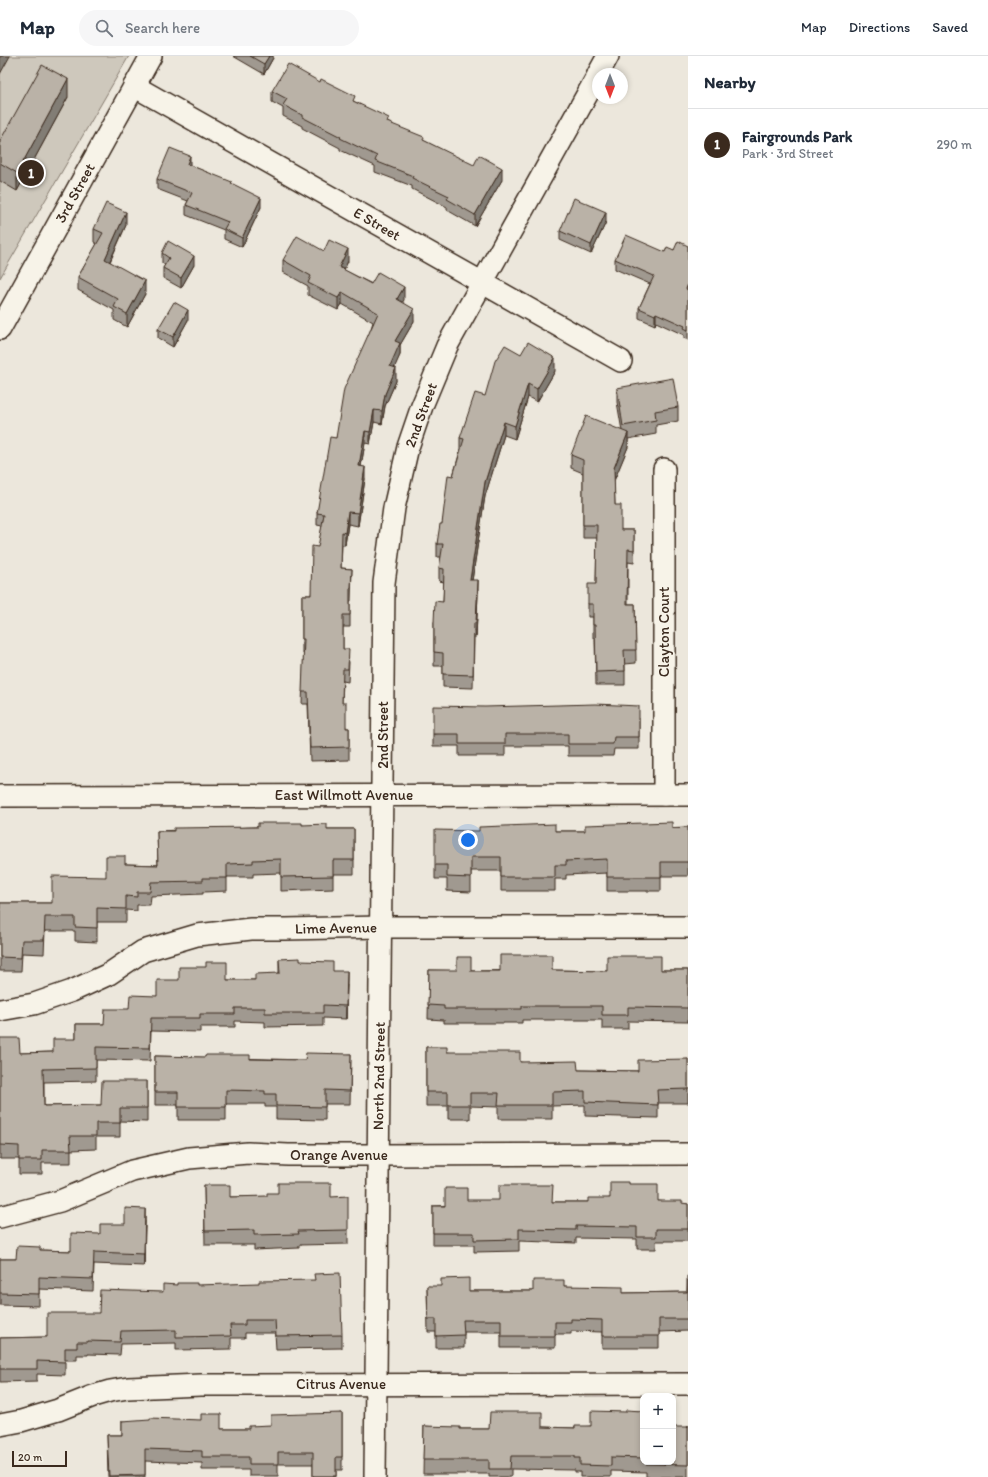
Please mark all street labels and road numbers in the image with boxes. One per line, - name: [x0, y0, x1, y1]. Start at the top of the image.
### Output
- street label: 3rd Street: [51, 160, 99, 226]
- street label: E Street: [350, 203, 404, 245]
- street label: 2nd Street: [401, 380, 441, 450]
- street label: Clayton Court: [655, 586, 673, 677]
- street label: 2nd Street: [374, 701, 392, 769]
- street label: East Willmott Avenue: [275, 786, 413, 804]
- street label: Lime Avenue: [295, 918, 377, 938]
- street label: North 2nd Street: [369, 1021, 389, 1130]
- street label: Orange Avenue: [290, 1146, 388, 1164]
- street label: Citrus Avenue: [296, 1375, 386, 1393]

